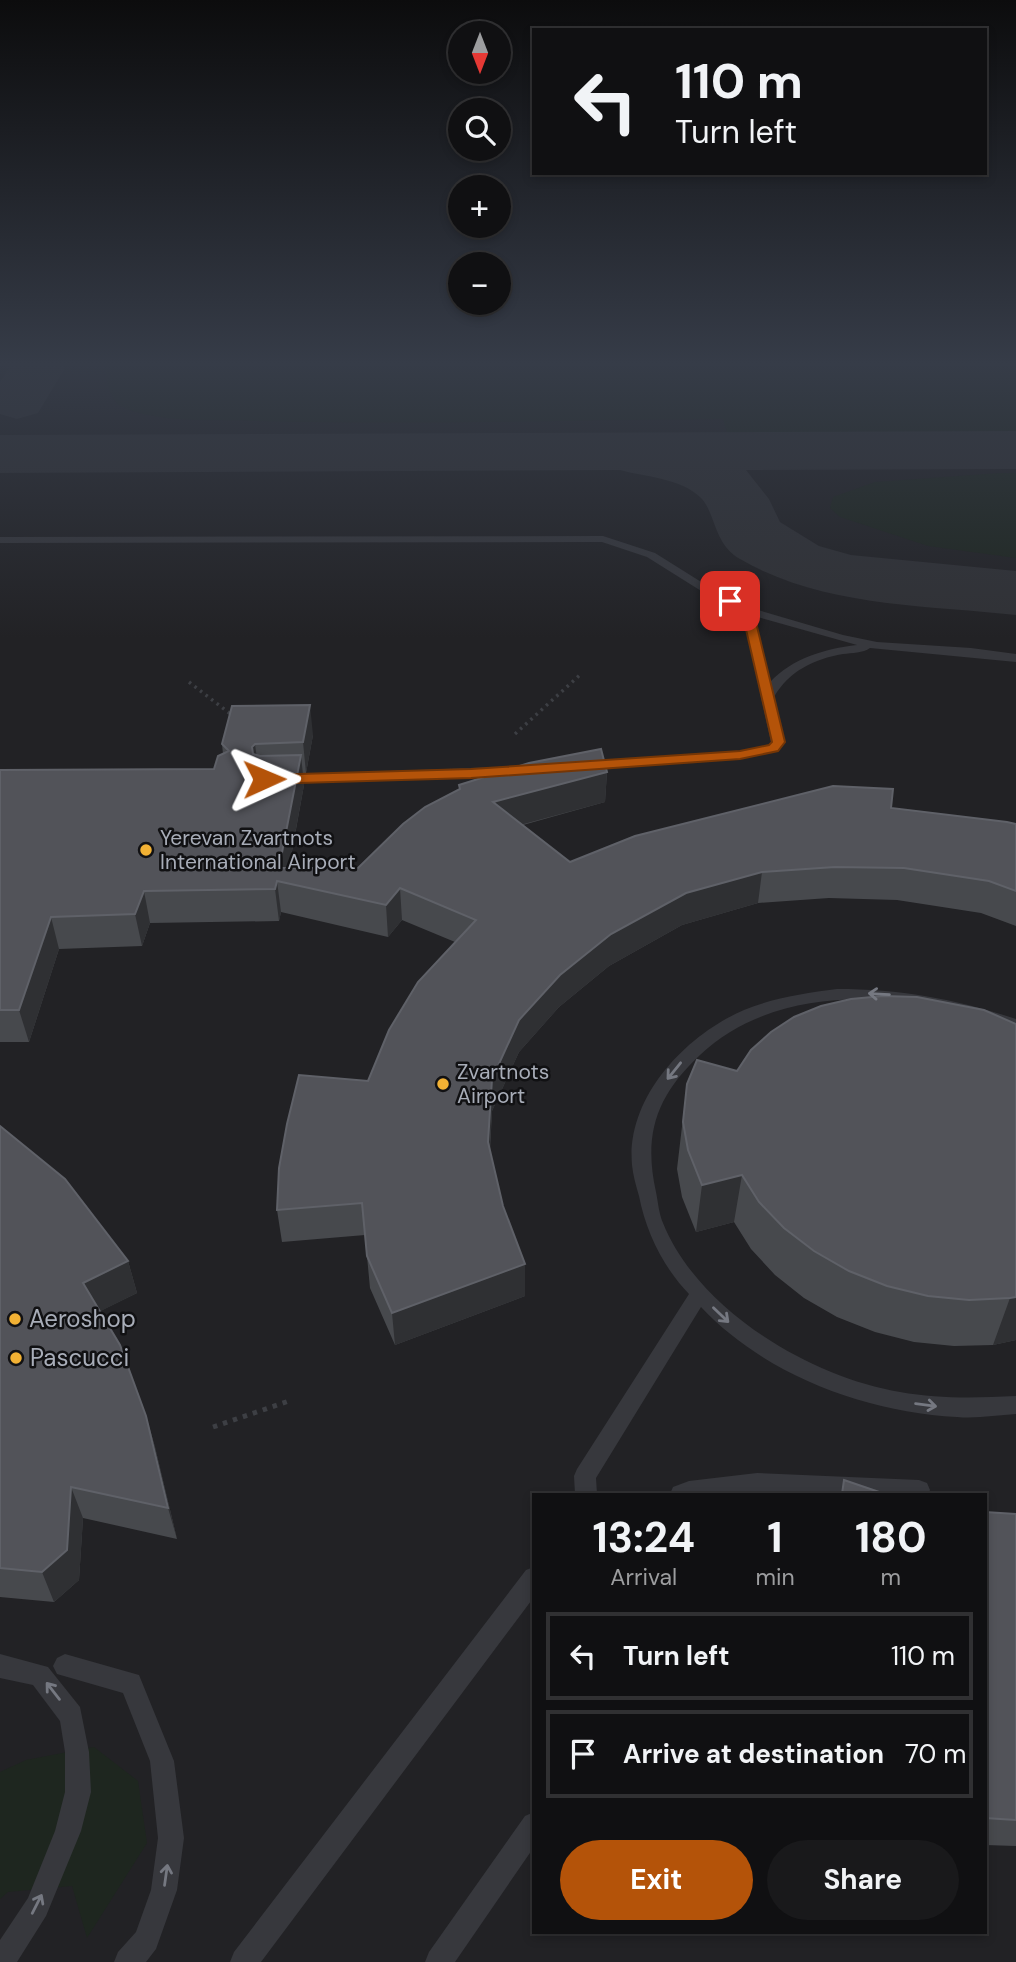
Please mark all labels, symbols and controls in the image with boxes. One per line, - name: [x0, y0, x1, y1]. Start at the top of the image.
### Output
- north arrow: [448, 21, 511, 84]
- map controls: [448, 21, 511, 315]
- text: 110 m: [675, 49, 803, 113]
- icon: left: [560, 56, 651, 147]
- button: search: [448, 98, 511, 161]
- text: Turn left: [675, 111, 797, 153]
- button: +: [448, 175, 511, 238]
- button: −: [448, 252, 511, 315]
- pin: [700, 571, 760, 631]
- icon: arrive: [711, 582, 749, 620]
- position arrow: [227, 742, 301, 816]
- place label: Yerevan Zvartnots International Airport: [160, 824, 356, 876]
- marker: Yerevan Zvartnots International Airport: [138, 842, 154, 858]
- one-way arrow: [867, 987, 890, 1000]
- place label: Zvartnots Airport: [457, 1058, 549, 1110]
- one-way arrow: [666, 1061, 681, 1079]
- marker: Zvartnots Airport: [435, 1076, 451, 1092]
- place label: Aeroshop: [29, 1303, 136, 1334]
- one-way arrow: [712, 1306, 729, 1323]
- marker: Aeroshop: [7, 1311, 23, 1327]
- place label: Pascucci: [30, 1342, 129, 1373]
- marker: Pascucci: [8, 1350, 24, 1366]
- one-way arrow: [914, 1399, 937, 1412]
- text: 13:24: [592, 1510, 695, 1565]
- text: 1: [767, 1510, 783, 1565]
- text: 180: [855, 1510, 927, 1565]
- text: Arrival: [610, 1562, 677, 1592]
- text: min: [755, 1562, 795, 1592]
- text: m: [881, 1562, 901, 1592]
- icon: left: [564, 1637, 602, 1675]
- text: Turn left: [623, 1639, 730, 1673]
- text: 110 m: [891, 1639, 955, 1673]
- one-way arrow: [45, 1683, 60, 1701]
- icon: arrive: [564, 1735, 602, 1773]
- text: Arrive at destination: [623, 1737, 884, 1771]
- text: 70 m: [905, 1737, 966, 1771]
- button: Exit: [560, 1840, 753, 1920]
- button: Share: [767, 1840, 959, 1920]
- one-way arrow: [160, 1864, 173, 1887]
- one-way arrow: [30, 1894, 44, 1915]

